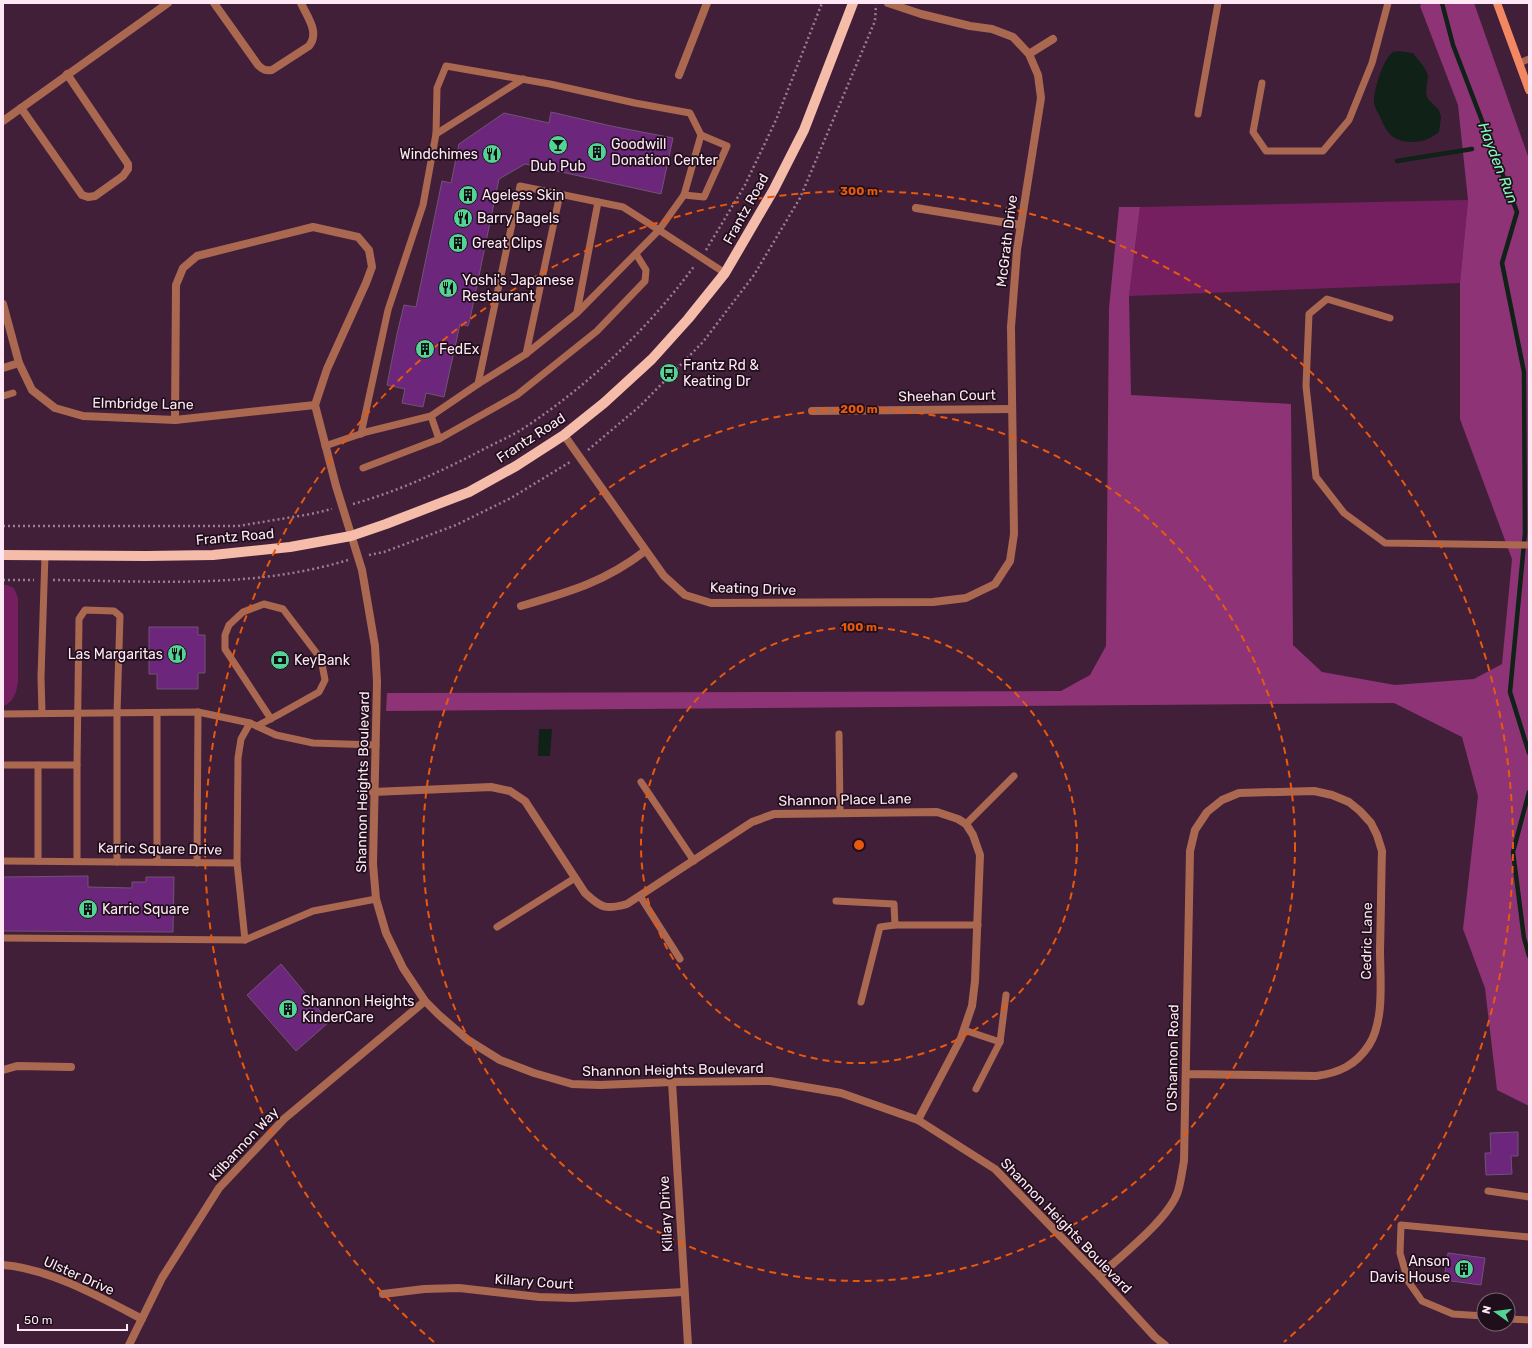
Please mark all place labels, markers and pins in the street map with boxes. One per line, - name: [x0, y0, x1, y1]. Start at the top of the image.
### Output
- bar icon: Dub Pub: [547, 134, 569, 156]
- place label: Goodwill Donation Center: [611, 136, 718, 169]
- building icon: Goodwill Donation Center: [586, 141, 608, 163]
- restaurant icon: Windchimes: [481, 143, 503, 165]
- place label: Windchimes: [400, 146, 478, 163]
- place label: Dub Pub: [530, 158, 586, 175]
- building icon: Ageless Skin: [457, 184, 479, 206]
- place label: Ageless Skin: [482, 187, 564, 204]
- restaurant icon: Barry Bagels: [452, 207, 474, 229]
- place label: Barry Bagels: [477, 210, 559, 227]
- building icon: Great Clips: [447, 232, 469, 254]
- place label: Great Clips: [472, 235, 543, 252]
- place label: Yoshi's Japanese Restaurant: [462, 272, 574, 305]
- restaurant icon: Yoshi's Japanese Restaurant: [437, 277, 459, 299]
- building icon: FedEx: [414, 338, 436, 360]
- place label: FedEx: [439, 341, 480, 358]
- place label: Frantz Rd & Keating Dr: [683, 357, 759, 390]
- bus stop icon: Frantz Rd & Keating Dr: [658, 362, 680, 384]
- restaurant icon: Las Margaritas: [166, 643, 188, 665]
- place label: Las Margaritas: [68, 646, 163, 663]
- bank icon: KeyBank: [269, 649, 291, 671]
- place label: KeyBank: [294, 652, 351, 669]
- centre of rings: [852, 838, 866, 852]
- building icon: Karric Square: [77, 898, 99, 920]
- place label: Karric Square: [102, 901, 190, 918]
- place label: Shannon Heights KinderCare: [302, 993, 415, 1026]
- building icon: Shannon Heights KinderCare: [277, 998, 299, 1020]
- place label: Anson Davis House: [1370, 1253, 1450, 1286]
- building icon: Anson Davis House: [1453, 1258, 1475, 1280]

